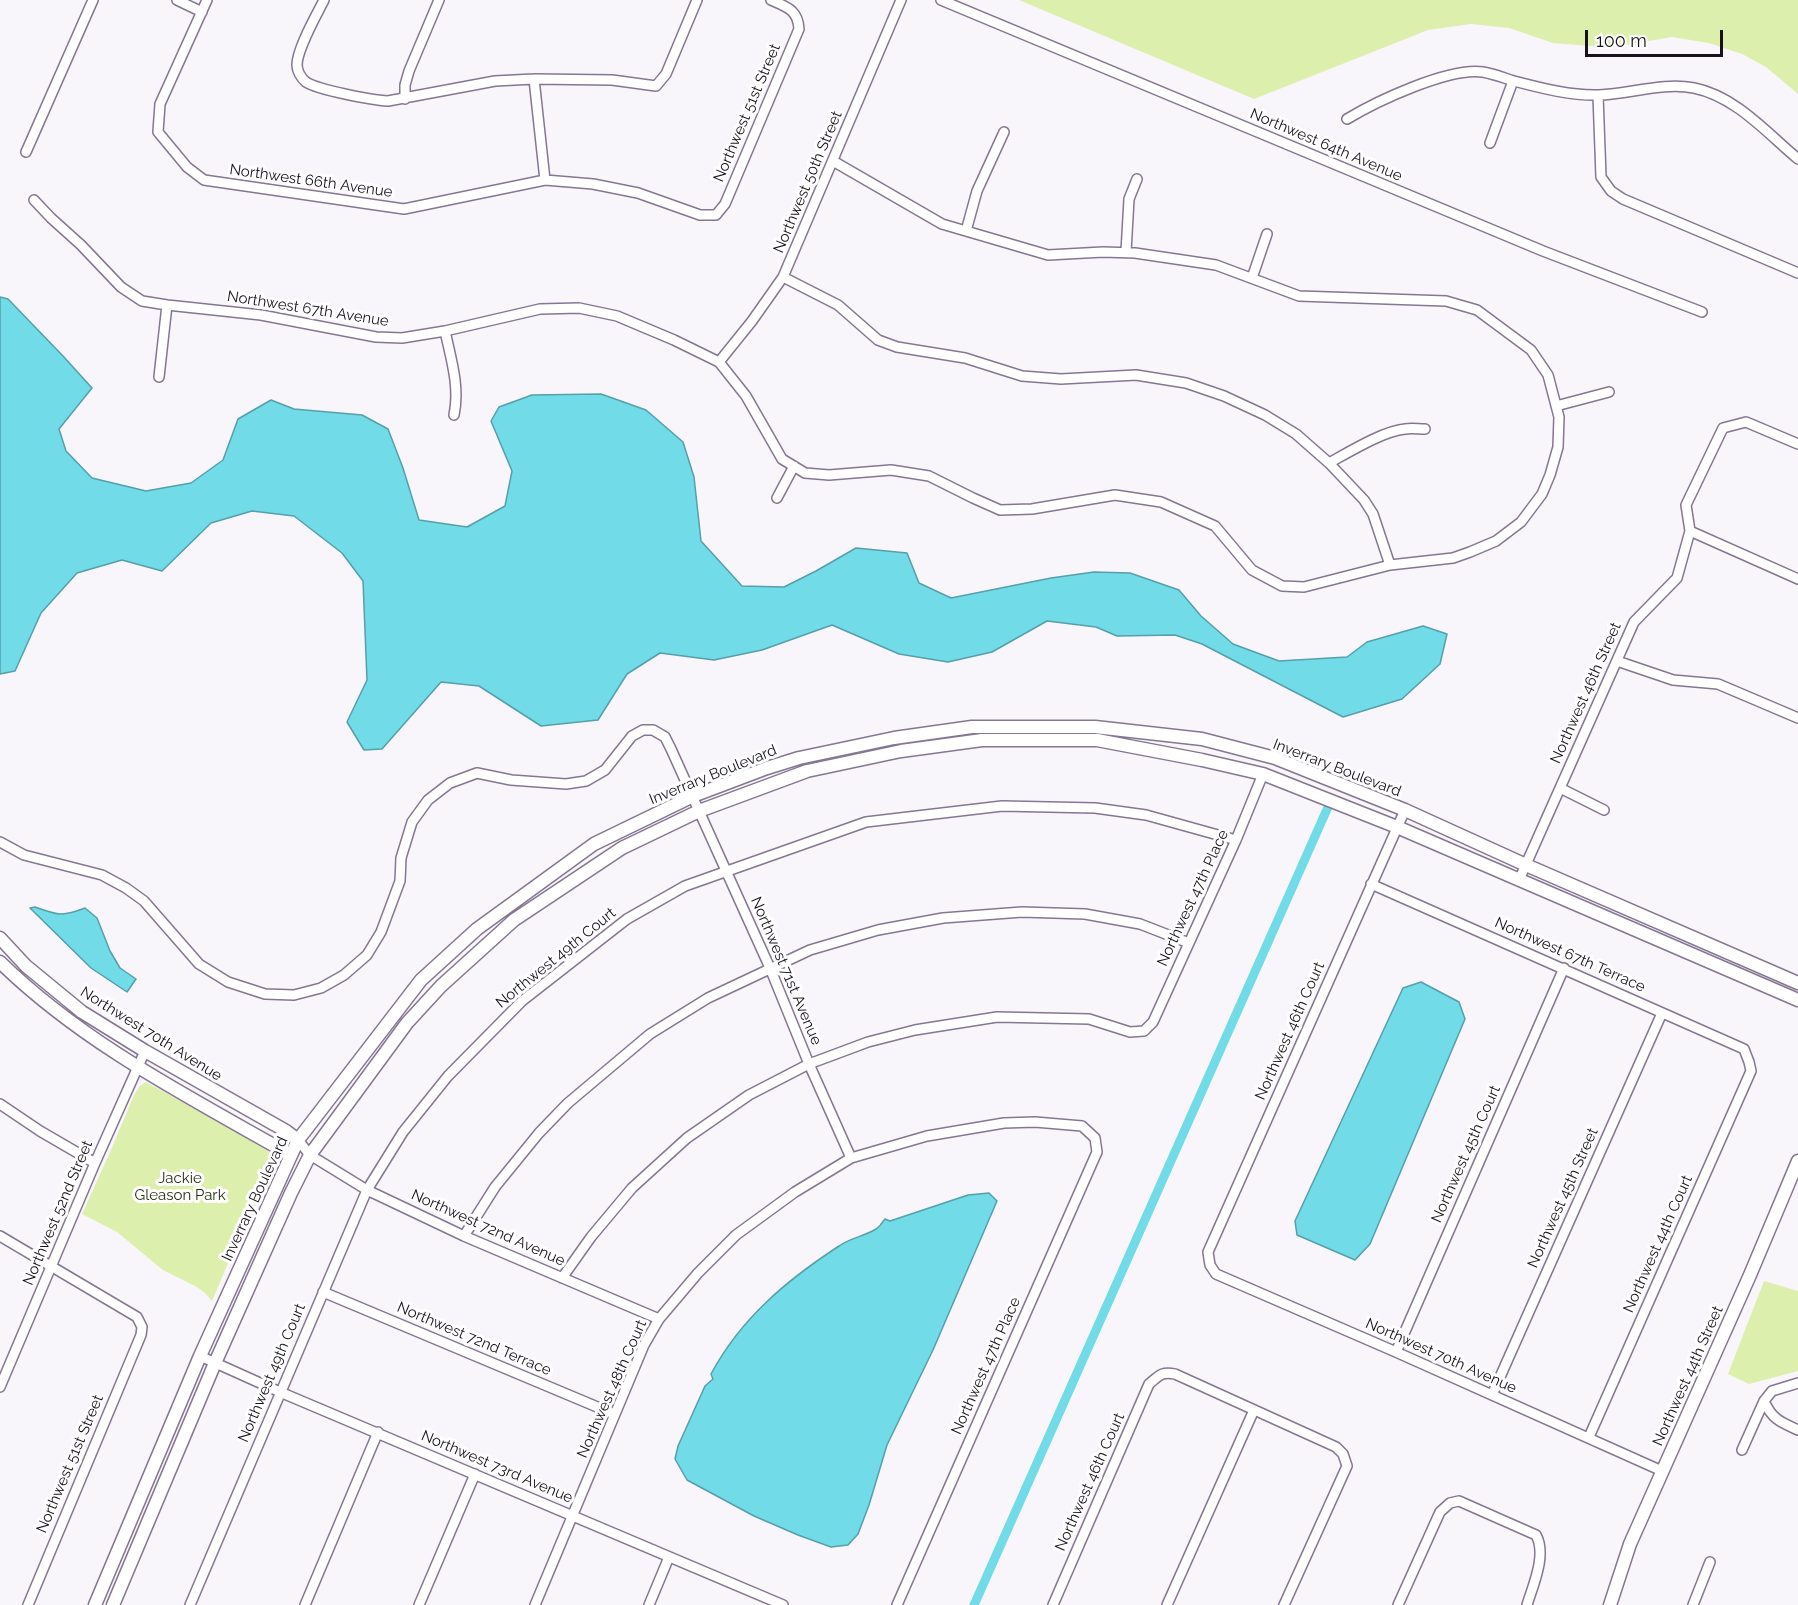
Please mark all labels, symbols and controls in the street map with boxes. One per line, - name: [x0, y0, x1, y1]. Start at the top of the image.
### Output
- scale bar: [1588, 18, 1726, 56]
- text: 100 m: [1596, 30, 1647, 51]
- street label: Northwest 51st Street: [710, 41, 784, 185]
- street label: Northwest 64th Avenue: [1247, 105, 1405, 185]
- street label: Northwest 50th Street: [770, 108, 846, 256]
- street label: Northwest 66th Avenue: [228, 161, 394, 201]
- street label: Northwest 67th Avenue: [226, 287, 390, 331]
- street label: Northwest 46th Street: [1547, 620, 1625, 766]
- street label: Inverrary Boulevard: [1270, 735, 1404, 801]
- street label: Inverrary Boulevard: [647, 741, 779, 809]
- street label: Northwest 47th Place: [1153, 827, 1233, 969]
- street label: Northwest 71st Avenue: [747, 894, 825, 1048]
- street label: Northwest 49th Court: [492, 904, 620, 1012]
- street label: Northwest 67th Terrace: [1492, 914, 1648, 996]
- street label: Northwest 46th Court: [1251, 959, 1329, 1103]
- street label: Northwest 70th Avenue: [77, 983, 225, 1085]
- street label: Northwest 45th Court: [1428, 1083, 1504, 1225]
- street label: Northwest 45th Street: [1524, 1125, 1602, 1271]
- street label: Inverrary Boulevard: [218, 1134, 292, 1264]
- street label: Northwest 52nd Street: [19, 1138, 97, 1288]
- park label: Jackie Gleason Park: [134, 1169, 226, 1204]
- street label: Northwest 44th Court: [1620, 1173, 1696, 1315]
- street label: Northwest 72nd Avenue: [408, 1186, 568, 1270]
- street label: Northwest 47th Place: [948, 1295, 1024, 1437]
- street label: Northwest 72nd Terrace: [394, 1298, 554, 1380]
- street label: Northwest 49th Court: [235, 1301, 309, 1445]
- street label: Northwest 44th Street: [1649, 1303, 1727, 1449]
- street label: Northwest 70th Avenue: [1363, 1315, 1519, 1397]
- street label: Northwest 48th Court: [573, 1317, 651, 1461]
- street label: Northwest 51st Street: [33, 1392, 107, 1536]
- street label: Northwest 46th Court: [1051, 1410, 1129, 1554]
- street label: Northwest 73rd Avenue: [418, 1427, 576, 1507]

